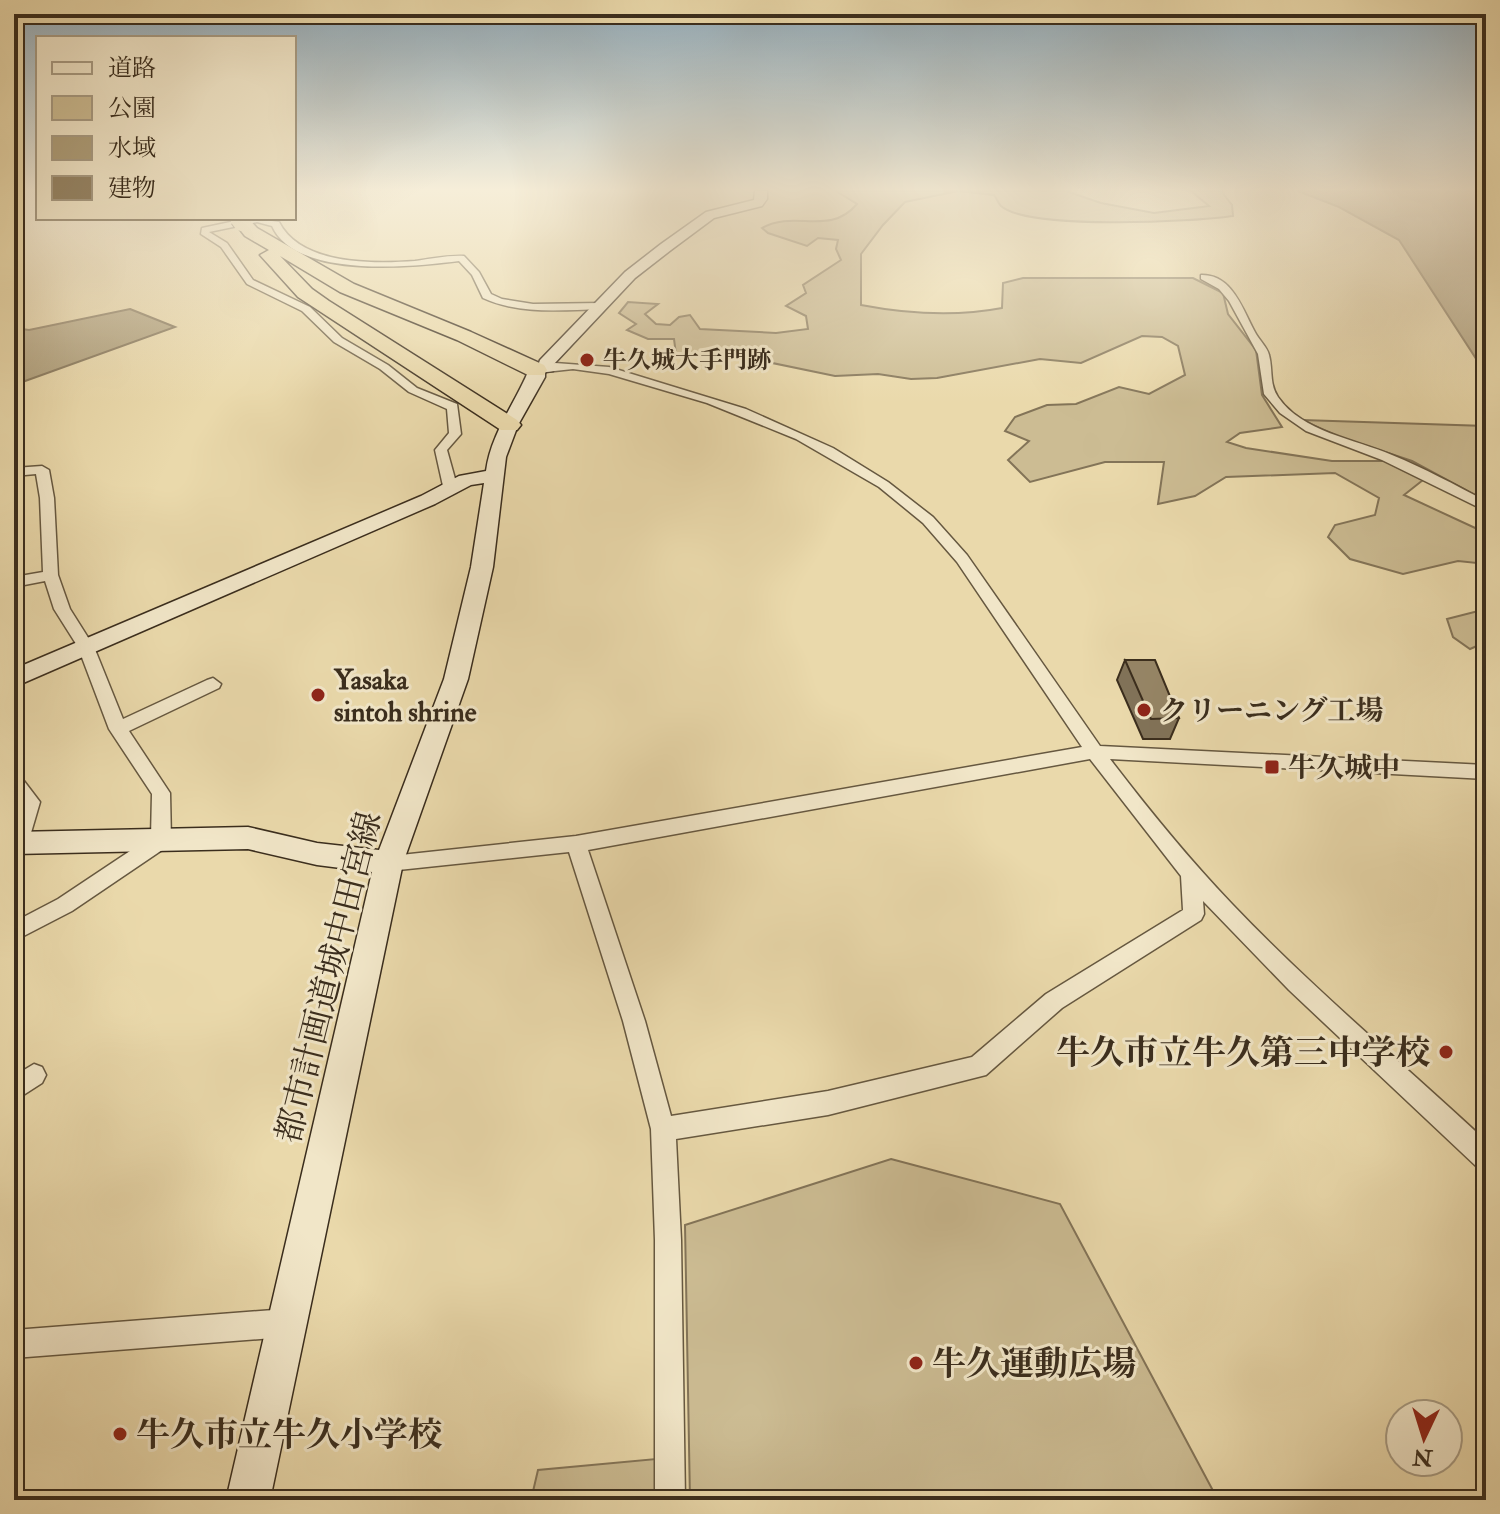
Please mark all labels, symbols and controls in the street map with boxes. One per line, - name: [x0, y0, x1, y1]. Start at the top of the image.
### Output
- legend: [36, 36, 296, 220]
- text: 道路: [108, 53, 156, 84]
- text: 公園: [108, 93, 156, 124]
- text: 水域: [108, 133, 156, 164]
- text: 建物: [108, 173, 156, 204]
- place label: 牛久城大手門跡: [603, 345, 771, 376]
- marker: 牛久城大手門跡: [578, 351, 596, 369]
- place label: Yasaka sintoh shrine: [333, 663, 477, 730]
- marker: Yasaka sintoh shrine: [309, 686, 327, 704]
- place label: クリーニング工場: [1160, 694, 1383, 729]
- marker: クリーニング工場: [1135, 701, 1153, 719]
- place label: 牛久城中: [1288, 751, 1400, 786]
- marker: 牛久城中: [1263, 758, 1281, 776]
- street label: 都市計画道城中田宮線: [267, 807, 391, 1148]
- place label: 牛久市立牛久第三中学校: [1056, 1032, 1430, 1075]
- marker: 牛久市立牛久第三中学校: [1437, 1043, 1455, 1061]
- place label: 牛久運動広場: [932, 1343, 1136, 1386]
- marker: 牛久運動広場: [907, 1354, 925, 1372]
- north arrow: [1384, 1398, 1464, 1478]
- place label: 牛久市立牛久小学校: [136, 1414, 442, 1457]
- marker: 牛久市立牛久小学校: [111, 1425, 129, 1443]
- text: N: [1412, 1442, 1434, 1472]

